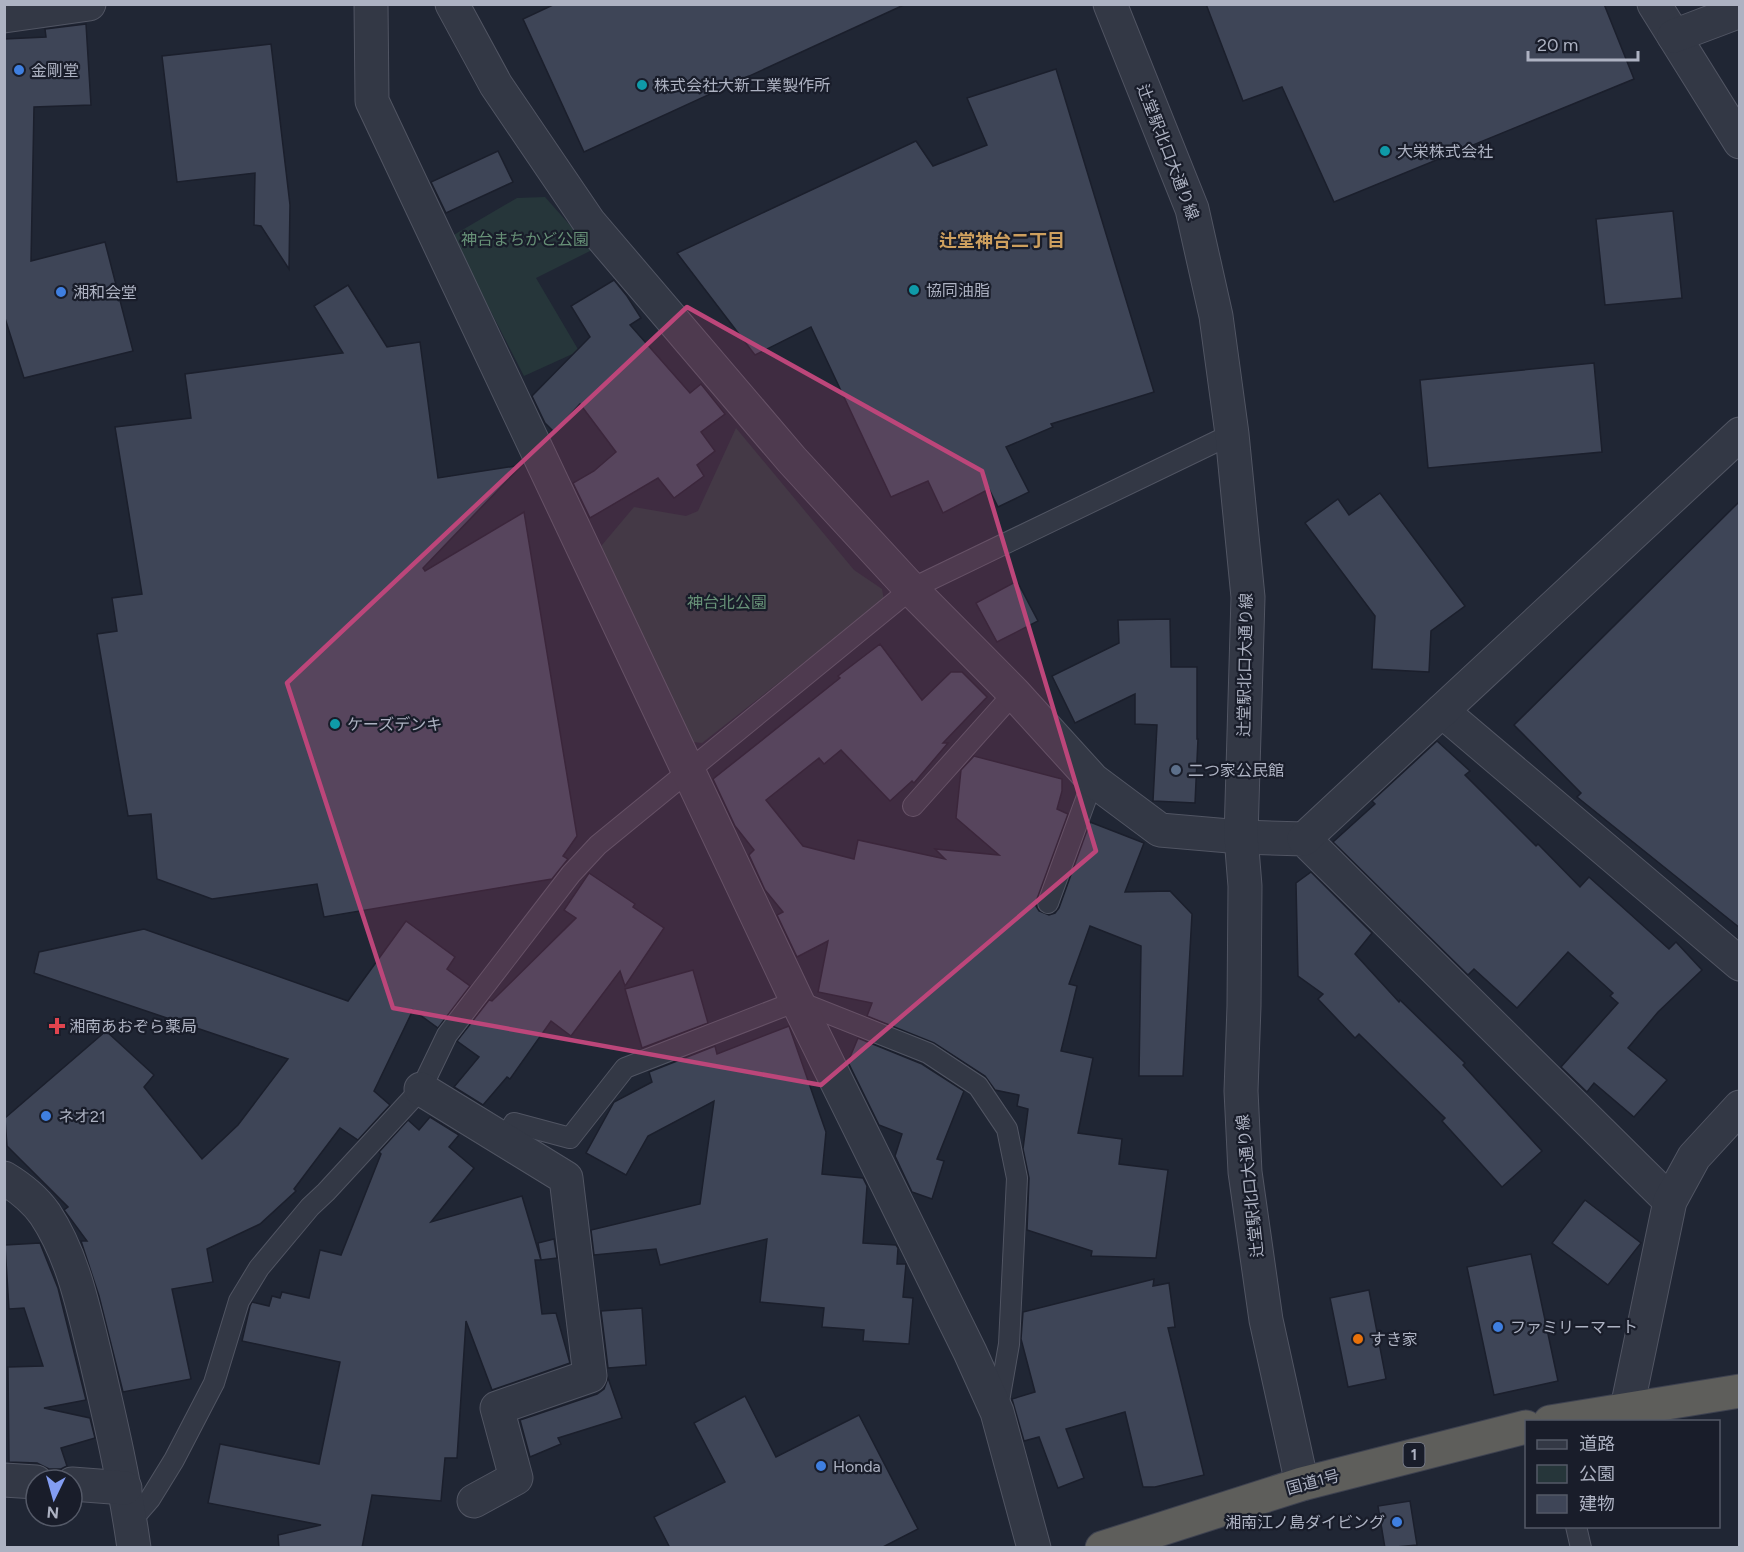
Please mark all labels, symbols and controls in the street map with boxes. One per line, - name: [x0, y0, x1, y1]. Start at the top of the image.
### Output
- scale bar: [1528, 24, 1638, 62]
- text: 20 m: [1537, 34, 1578, 56]
- place label: 金剛堂: [31, 61, 79, 80]
- marker: 金剛堂: [12, 63, 26, 77]
- place label: 株式会社大新工業製作所: [654, 76, 830, 95]
- marker: 株式会社大新工業製作所: [635, 78, 649, 92]
- street label: 辻堂駅北口大通り線: [1133, 81, 1203, 223]
- place label: 大栄株式会社: [1397, 142, 1493, 161]
- marker: 大栄株式会社: [1378, 144, 1392, 158]
- park label: 神台まちかど公園: [461, 230, 589, 249]
- district label: 辻堂神台二丁目: [939, 230, 1065, 252]
- place label: 協同油脂: [926, 281, 990, 300]
- place label: 湘和会堂: [73, 283, 137, 302]
- marker: 協同油脂: [907, 283, 921, 297]
- marker: 湘和会堂: [54, 285, 68, 299]
- park label: 神台北公園: [687, 593, 767, 612]
- street label: 辻堂駅北口大通り線: [1234, 593, 1256, 737]
- place label: ケーズデンキ: [347, 715, 442, 734]
- marker: ケーズデンキ: [328, 717, 342, 731]
- place label: 二つ家公民館: [1188, 761, 1284, 780]
- marker: 二つ家公民館: [1169, 763, 1183, 777]
- place label: 湘南あおぞら薬局: [69, 1017, 197, 1036]
- marker: 湘南あおぞら薬局: [50, 1019, 64, 1033]
- place label: ネオ21: [58, 1107, 106, 1126]
- marker: ネオ21: [39, 1109, 53, 1123]
- street label: 辻堂駅北口大通り線: [1233, 1113, 1267, 1259]
- place label: ファミリーマート: [1510, 1318, 1638, 1337]
- marker: ファミリーマート: [1491, 1320, 1505, 1334]
- place label: すき家: [1370, 1330, 1418, 1349]
- marker: すき家: [1351, 1332, 1365, 1346]
- legend: [1525, 1420, 1720, 1528]
- text: 道路: [1579, 1433, 1615, 1455]
- road number: 1: [1404, 1443, 1424, 1467]
- place label: Honda: [833, 1457, 881, 1476]
- marker: Honda: [814, 1459, 828, 1473]
- text: 公園: [1579, 1463, 1615, 1485]
- street label: 国道1号: [1284, 1466, 1342, 1498]
- north arrow: [24, 1468, 84, 1528]
- text: 建物: [1579, 1493, 1615, 1515]
- text: N: [46, 1502, 60, 1522]
- place label: 湘南江ノ島ダイビング: [1225, 1513, 1385, 1532]
- marker: 湘南江ノ島ダイビング: [1390, 1515, 1404, 1529]

